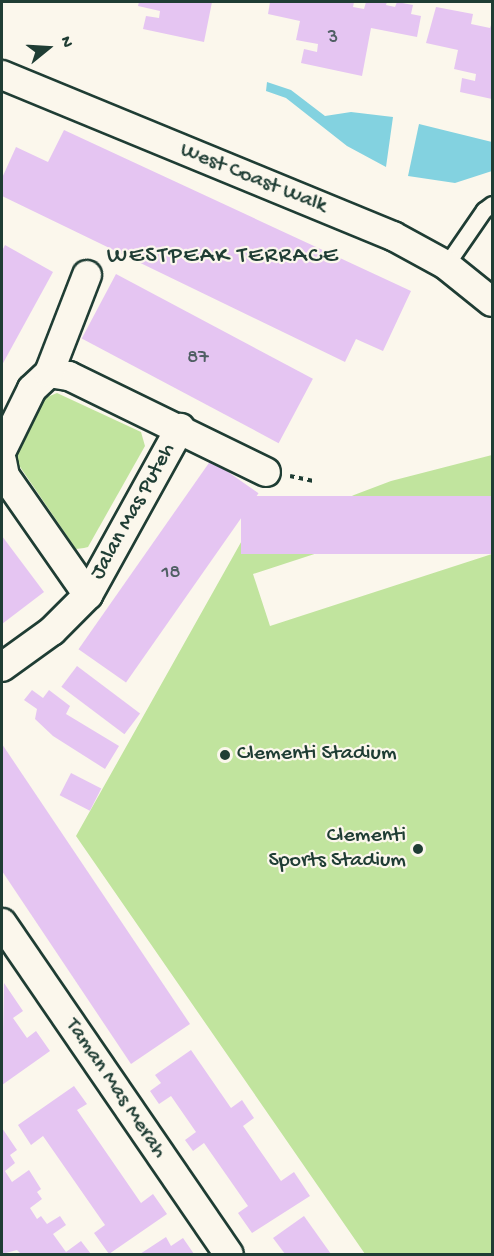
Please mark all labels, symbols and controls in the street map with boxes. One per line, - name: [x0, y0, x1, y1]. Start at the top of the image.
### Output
- north arrow: [18, 18, 78, 78]
- house number: 3: [328, 26, 338, 50]
- text: N: [55, 34, 76, 50]
- street label: West Coast Walk: [176, 138, 330, 220]
- district label: WESTPEAK TERRACE: [107, 243, 339, 271]
- house number: 87: [187, 346, 209, 370]
- street label: Jalan Mas Puteh: [86, 439, 182, 585]
- house number: 18: [161, 561, 181, 585]
- place label: Clementi Stadium: [237, 742, 397, 768]
- marker: Clementi Stadium: [218, 748, 232, 762]
- place label: Clementi Sports Stadium: [268, 823, 406, 874]
- marker: Clementi Sports Stadium: [411, 842, 425, 856]
- street label: Taman Mas Merah: [58, 1014, 172, 1164]

